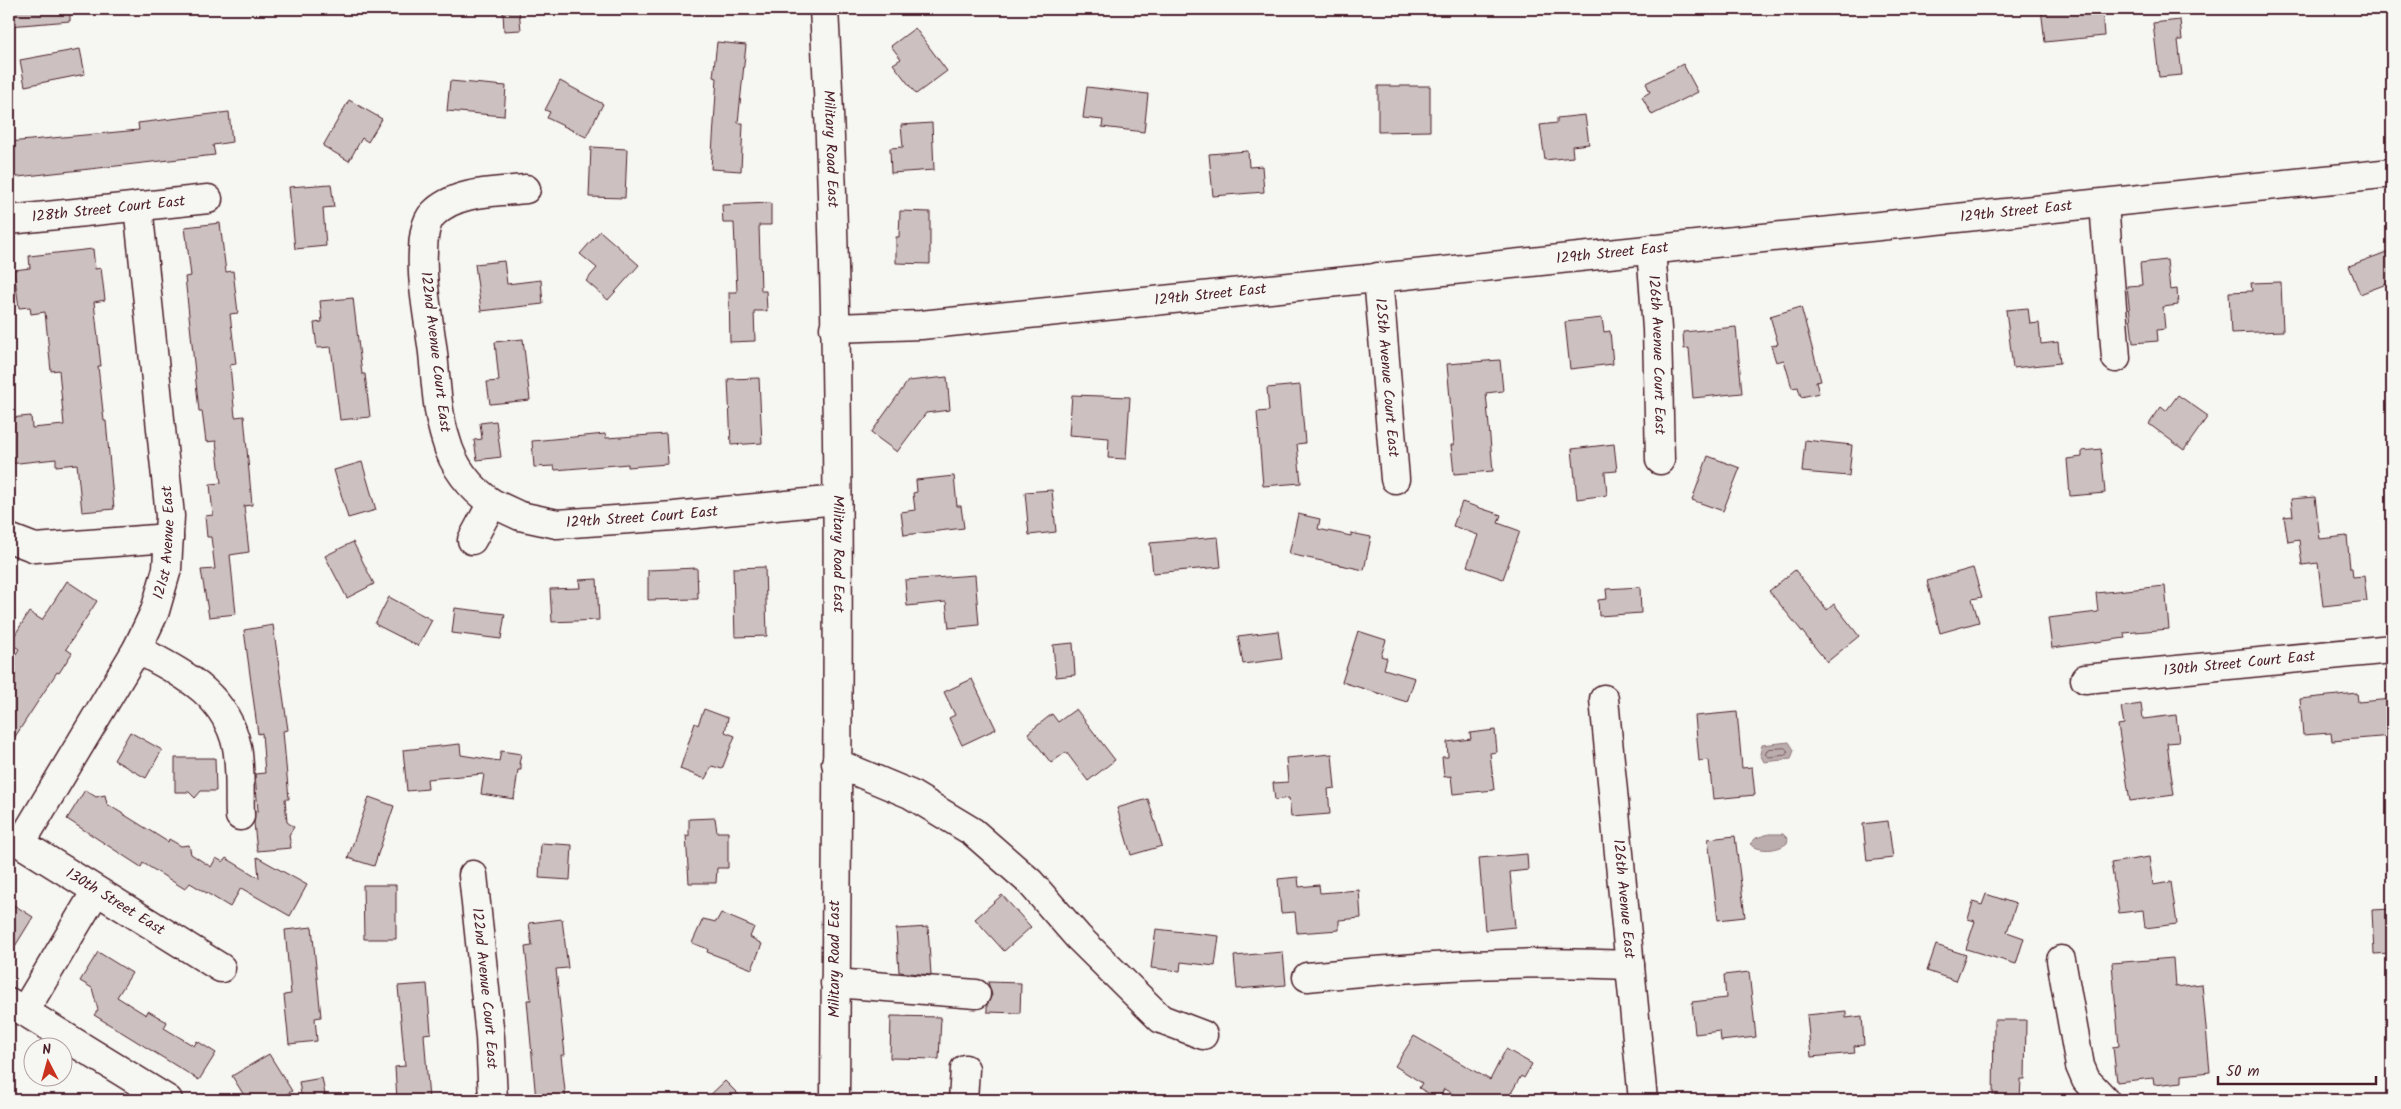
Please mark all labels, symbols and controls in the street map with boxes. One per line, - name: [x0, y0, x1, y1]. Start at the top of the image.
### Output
- street label: Military Road East: [816, 90, 844, 208]
- street label: 128th Street Court East: [30, 189, 187, 230]
- street label: 129th Street East: [1959, 194, 2074, 230]
- street label: 129th Street East: [1555, 236, 1670, 271]
- street label: 122nd Avenue Court East: [413, 270, 457, 434]
- street label: 126th Avenue Court East: [1641, 274, 1671, 435]
- street label: 129th Street East: [1153, 277, 1268, 313]
- street label: 125th Avenue Court East: [1368, 297, 1405, 458]
- street label: 121st Avenue East: [147, 484, 182, 602]
- street label: Military Road East: [825, 495, 850, 613]
- street label: 129th Street Court East: [565, 500, 719, 535]
- street label: 130th Street Court East: [2162, 645, 2317, 683]
- street label: 126th Avenue East: [1606, 838, 1641, 960]
- street label: 130th Street East: [61, 862, 170, 942]
- street label: Military Road East: [823, 900, 847, 1018]
- street label: 122nd Avenue Court East: [465, 907, 504, 1070]
- north arrow: [22, 1036, 72, 1086]
- text: N: [41, 1039, 52, 1061]
- scale bar: [2218, 1054, 2376, 1086]
- text: 50 m: [2226, 1060, 2260, 1084]

